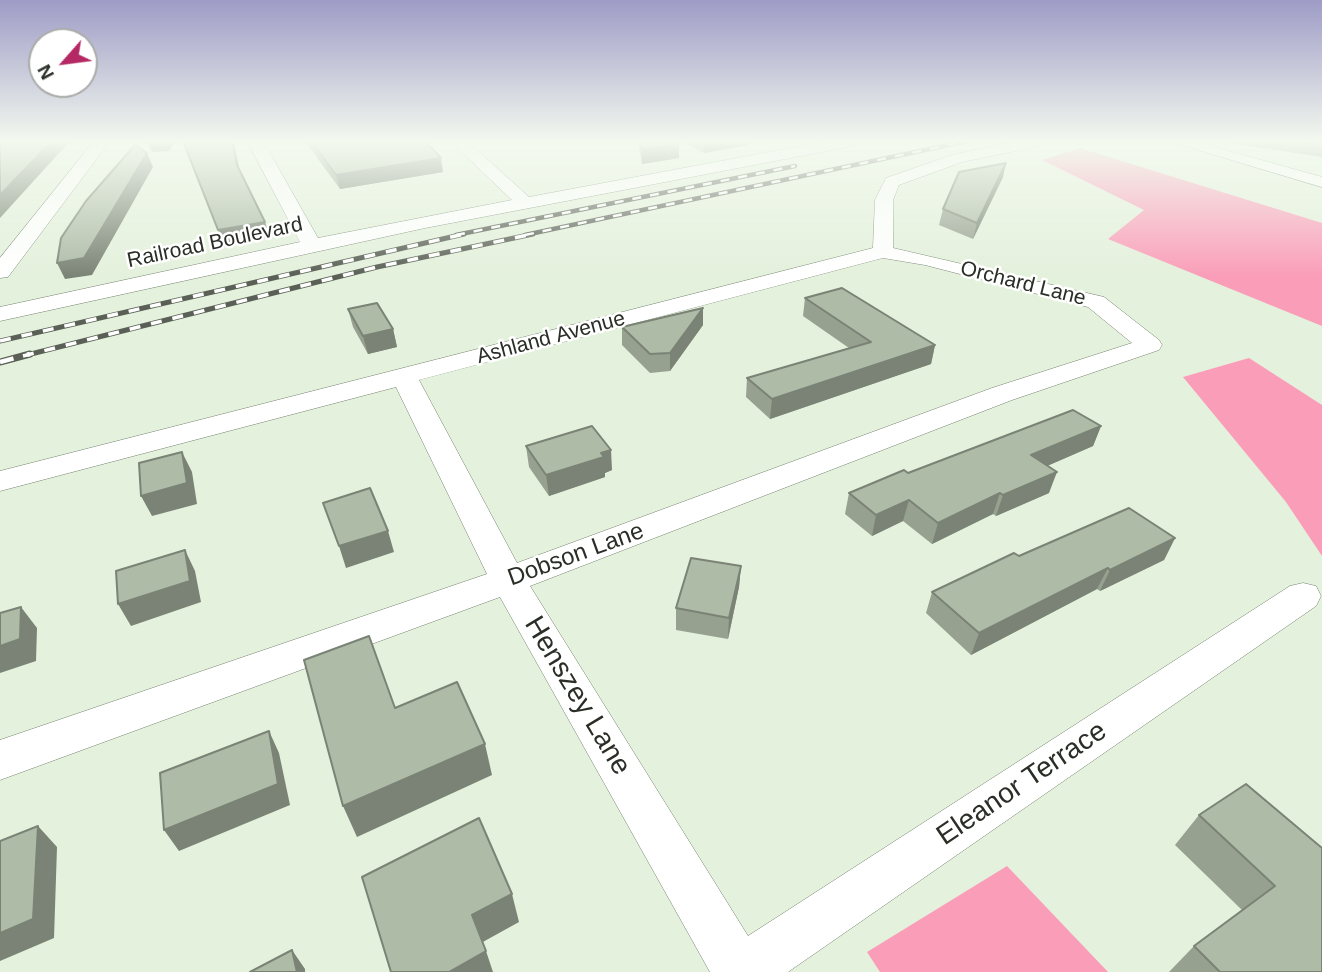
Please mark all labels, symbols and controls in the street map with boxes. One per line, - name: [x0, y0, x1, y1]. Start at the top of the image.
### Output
- north arrow: [28, 28, 98, 98]
- text: N: [33, 61, 58, 83]
- street label: Railroad Boulevard: [125, 212, 305, 274]
- street label: Orchard Lane: [958, 256, 1088, 312]
- street label: Ashland Avenue: [474, 306, 628, 370]
- street label: Dobson Lane: [504, 517, 648, 593]
- street label: Henszey Lane: [517, 611, 637, 781]
- street label: Eleanor Terrace: [931, 715, 1113, 853]

